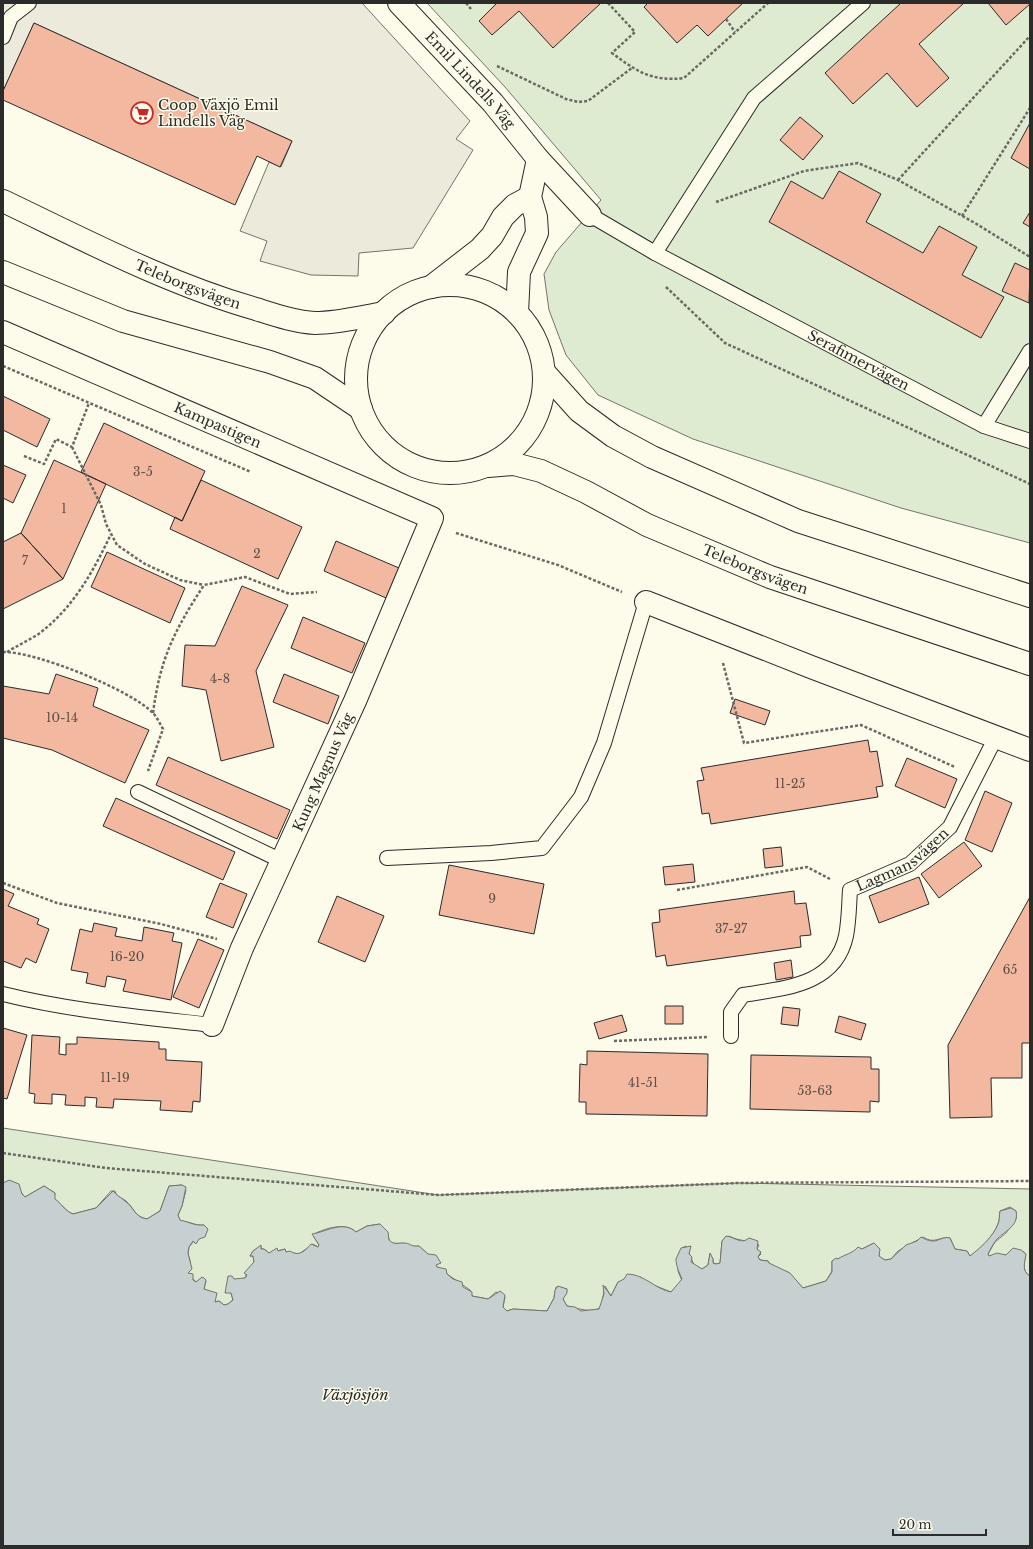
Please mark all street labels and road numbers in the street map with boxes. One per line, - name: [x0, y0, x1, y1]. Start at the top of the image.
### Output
- street label: Emil Lindells Väg: [421, 28, 520, 133]
- street label: Teleborgsvägen: [132, 256, 243, 313]
- street label: Serafimervägen: [805, 326, 913, 394]
- street label: Kampastigen: [171, 398, 264, 452]
- street label: Teleborgsvägen: [700, 540, 811, 598]
- street label: Kung Magnus Väg: [289, 709, 358, 834]
- street label: Lagmansvägen: [853, 824, 953, 895]

